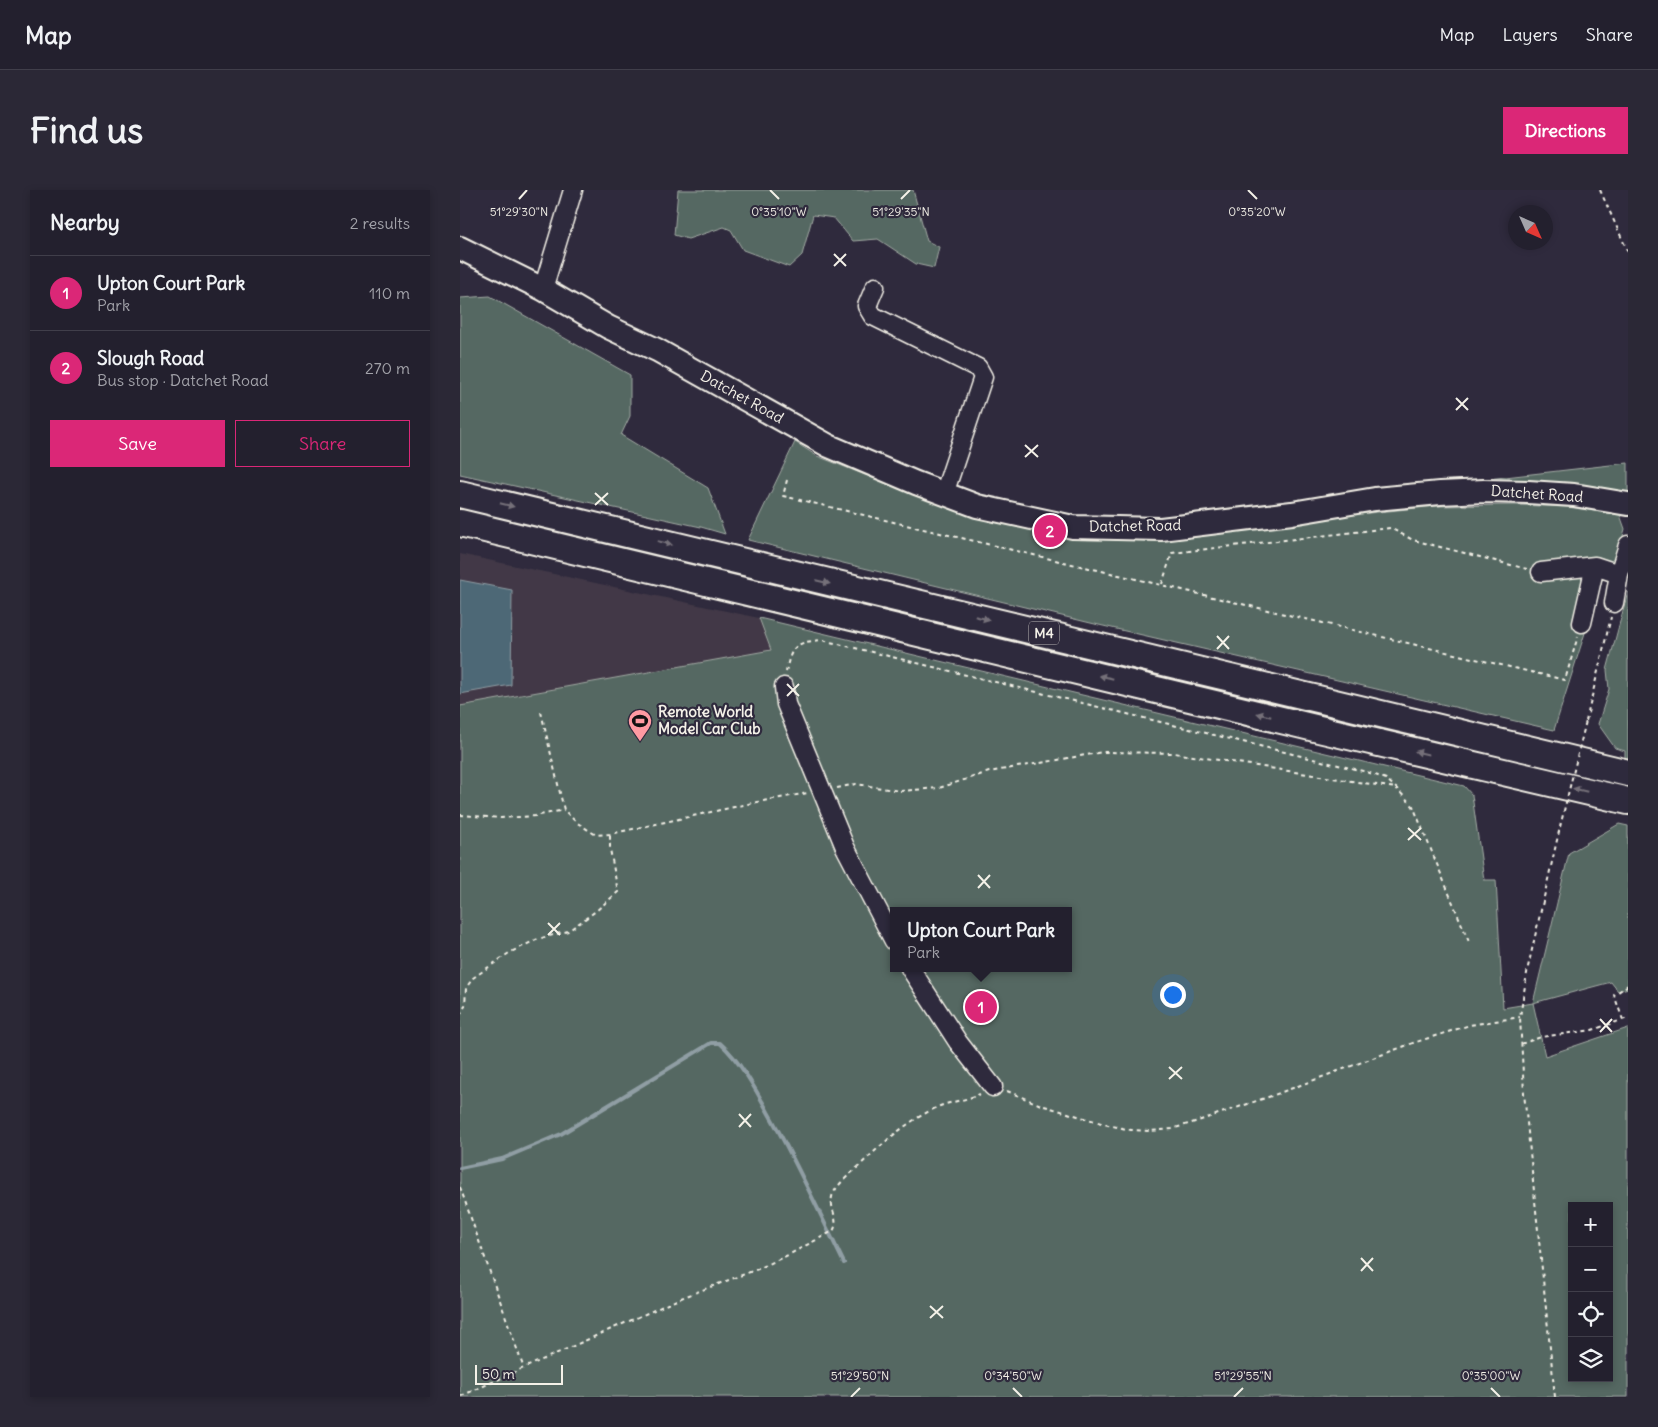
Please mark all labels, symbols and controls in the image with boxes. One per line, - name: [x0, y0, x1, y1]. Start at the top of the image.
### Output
- text: Map: [25, 20, 72, 50]
- text: Map: [1439, 23, 1474, 46]
- text: Layers: [1502, 23, 1558, 46]
- text: Share: [1586, 23, 1633, 46]
- button: Directions: [1503, 107, 1628, 154]
- text: Find us: [30, 108, 143, 152]
- text: 51°29'30"N: [490, 204, 548, 219]
- text: 0°35'10"W: [751, 204, 807, 219]
- text: 51°29'35"N: [872, 204, 930, 219]
- text: 0°35'20"W: [1228, 204, 1286, 219]
- north arrow: [1508, 205, 1553, 250]
- text: Nearby: [50, 209, 120, 236]
- text: 2 results: [350, 213, 410, 233]
- text: Upton Court Park: [97, 271, 245, 295]
- text: 1: [63, 283, 69, 303]
- text: 110 m: [369, 283, 410, 303]
- text: Park: [97, 295, 130, 315]
- text: Slough Road: [97, 346, 204, 370]
- text: 2: [62, 358, 70, 378]
- text: 270 m: [365, 358, 410, 378]
- street label: Datchet Road: [697, 366, 787, 427]
- text: Bus stop · Datchet Road: [97, 370, 268, 390]
- button: Save: [50, 420, 225, 467]
- button: Share: [235, 420, 410, 467]
- street label: Datchet Road: [1490, 481, 1584, 506]
- one-way arrow: [500, 501, 515, 509]
- pin: 2: [1034, 512, 1066, 550]
- street label: Datchet Road: [1089, 515, 1182, 536]
- one-way arrow: [658, 540, 673, 548]
- one-way arrow: [816, 578, 831, 586]
- one-way arrow: [974, 614, 989, 622]
- road number: M4: [1029, 622, 1059, 644]
- one-way arrow: [1099, 673, 1114, 681]
- place label: Remote World Model Car Club: [658, 702, 761, 738]
- sports icon: Remote World Model Car Club: [627, 708, 653, 742]
- one-way arrow: [1257, 711, 1272, 719]
- one-way arrow: [1415, 749, 1430, 757]
- one-way arrow: [1573, 786, 1588, 794]
- popup: [890, 907, 1072, 972]
- text: Upton Court Park: [907, 918, 1055, 942]
- text: Park: [907, 942, 940, 962]
- your location: [1160, 982, 1186, 1008]
- pin: 1: [965, 988, 997, 1026]
- map controls: [1568, 1202, 1613, 1382]
- button: +: [1568, 1202, 1613, 1247]
- button: −: [1568, 1247, 1613, 1292]
- button: locate: [1568, 1292, 1613, 1337]
- button: layers: [1568, 1337, 1613, 1382]
- scale bar: [475, 1362, 562, 1385]
- text: 50 m: [482, 1365, 515, 1383]
- text: 51°29'50"N: [831, 1368, 889, 1383]
- text: 0°34'50"W: [984, 1368, 1042, 1383]
- text: 51°29'55"N: [1214, 1368, 1272, 1383]
- text: 0°35'00"W: [1462, 1368, 1520, 1383]

